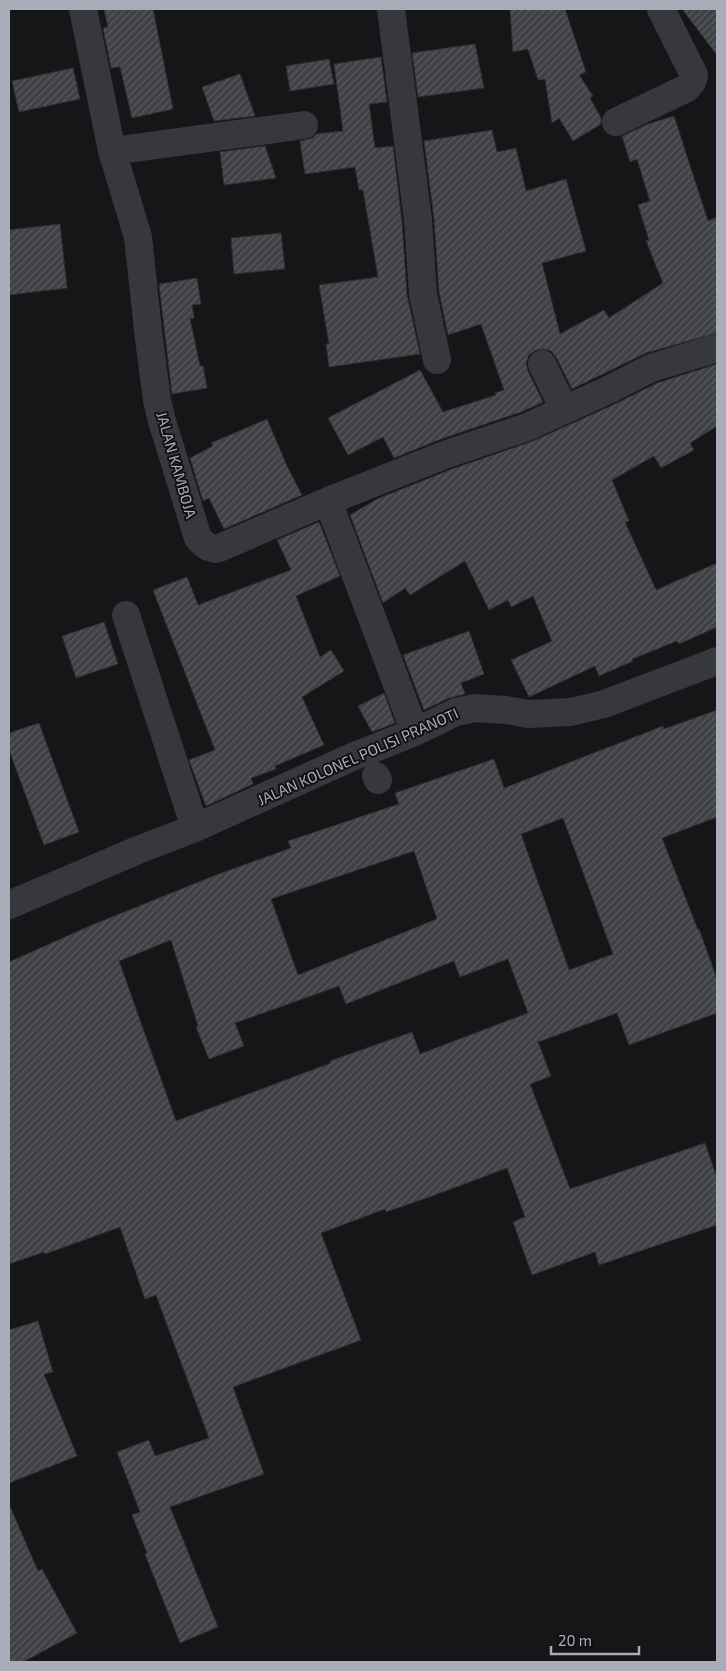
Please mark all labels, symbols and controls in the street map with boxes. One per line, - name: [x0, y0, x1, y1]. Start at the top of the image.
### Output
- street label: JALAN KAMBOJA: [153, 409, 201, 521]
- street label: JALAN KOLONEL POLISI PRANOTI: [254, 704, 461, 809]
- scale bar: [551, 1624, 638, 1656]
- text: 20 m: [558, 1631, 592, 1649]

